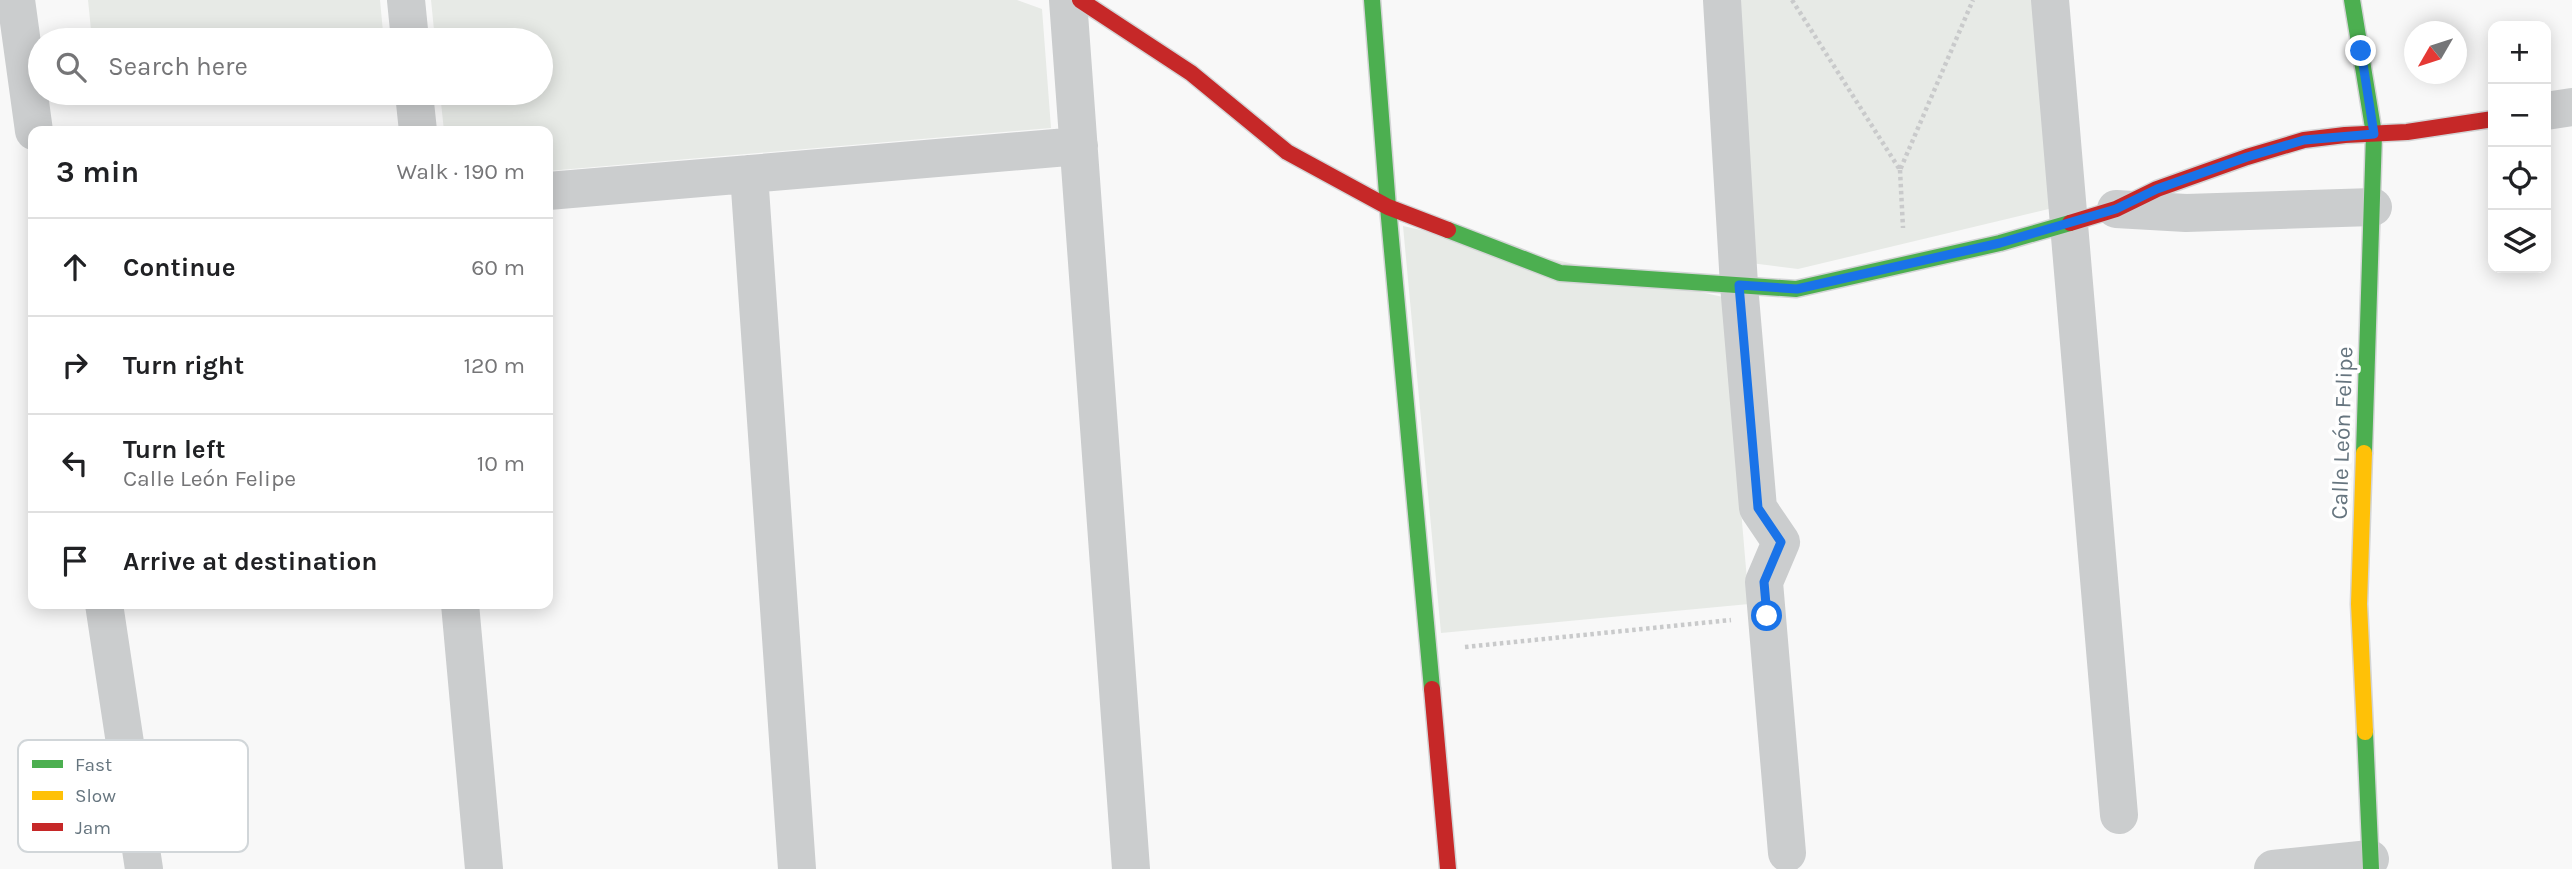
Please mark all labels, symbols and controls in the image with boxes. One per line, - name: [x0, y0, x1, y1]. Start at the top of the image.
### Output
- north arrow: [2404, 21, 2467, 84]
- map controls: [2488, 21, 2551, 273]
- button: +: [2488, 21, 2551, 84]
- search box: [28, 28, 553, 105]
- route end: [2345, 35, 2376, 66]
- icon: search: [52, 48, 90, 86]
- text: Search here: [108, 51, 248, 82]
- button: −: [2488, 84, 2551, 147]
- button: locate: [2488, 147, 2551, 210]
- text: 3 min: [56, 154, 139, 190]
- text: Walk · 190 m: [397, 158, 525, 185]
- button: layers: [2488, 210, 2551, 273]
- icon: ahead: [56, 248, 94, 286]
- text: Continue: [123, 252, 235, 283]
- text: 60 m: [471, 254, 525, 281]
- icon: right: [56, 346, 94, 384]
- street label: Calle León Felipe: [2325, 346, 2359, 520]
- text: Turn right: [123, 350, 244, 381]
- text: 120 m: [463, 352, 525, 379]
- text: Turn left: [123, 434, 225, 465]
- icon: left: [56, 444, 94, 482]
- text: 10 m: [477, 450, 525, 477]
- text: Calle León Felipe: [123, 465, 296, 492]
- icon: arrive: [56, 542, 94, 580]
- text: Arrive at destination: [123, 546, 377, 577]
- route start: [1751, 600, 1782, 631]
- legend: [18, 740, 248, 852]
- text: Fast: [75, 754, 112, 776]
- text: Slow: [75, 785, 116, 807]
- text: Jam: [75, 817, 111, 839]

